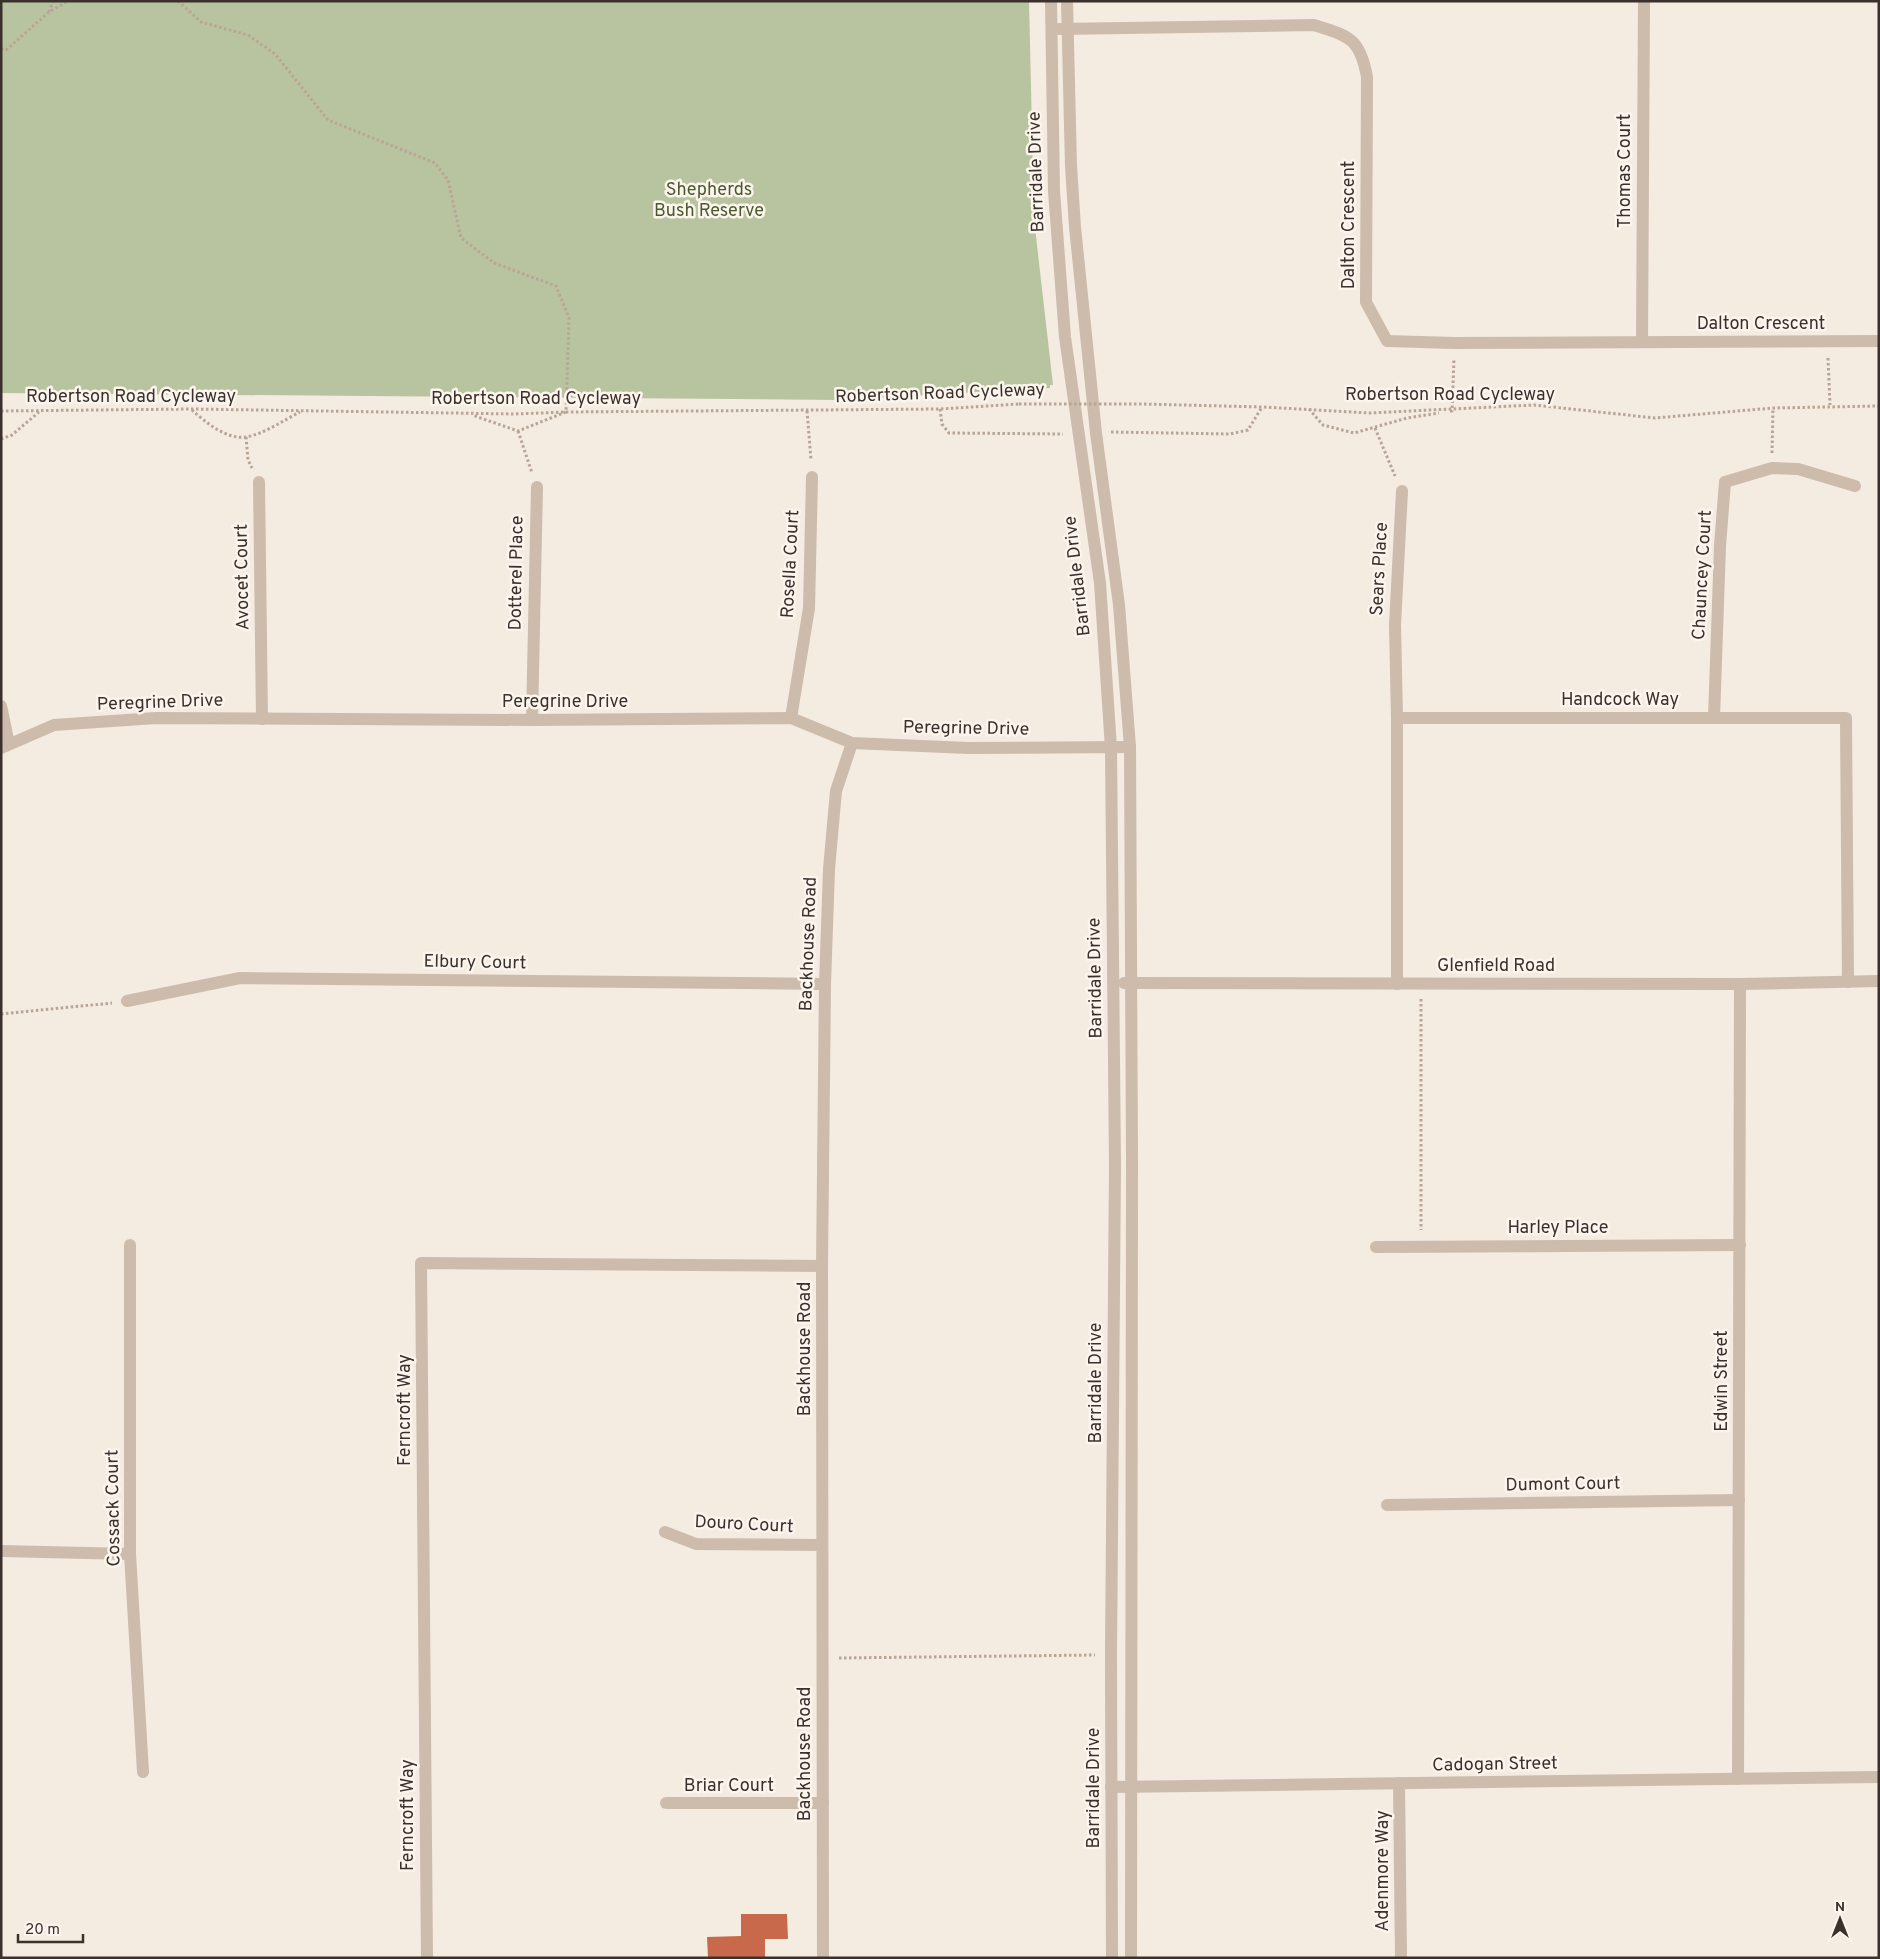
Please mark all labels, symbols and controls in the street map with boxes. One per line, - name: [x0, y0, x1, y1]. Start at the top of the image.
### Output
- street label: Barridale Drive: [1023, 111, 1051, 233]
- street label: Thomas Court: [1614, 114, 1637, 228]
- street label: Dalton Crescent: [1338, 161, 1361, 289]
- park label: Shepherds Bush Reserve: [654, 179, 764, 223]
- street label: Dalton Crescent: [1697, 313, 1825, 336]
- street label: Robertson Road Cycleway: [835, 379, 1045, 409]
- street label: Robertson Road Cycleway: [1345, 384, 1555, 407]
- street label: Robertson Road Cycleway: [26, 386, 236, 409]
- street label: Robertson Road Cycleway: [431, 388, 641, 411]
- street label: Rosella Court: [777, 509, 805, 619]
- street label: Chauncey Court: [1688, 509, 1718, 641]
- street label: Dotterel Place: [505, 515, 529, 631]
- street label: Barridale Drive: [1059, 515, 1097, 637]
- street label: Sears Place: [1366, 522, 1394, 616]
- street label: Avocet Court: [231, 524, 255, 630]
- street label: Peregrine Drive: [96, 689, 224, 717]
- street label: Handcock Way: [1561, 689, 1679, 712]
- street label: Peregrine Drive: [502, 691, 628, 714]
- street label: Peregrine Drive: [903, 716, 1029, 742]
- street label: Backhouse Road: [795, 876, 823, 1012]
- street label: Barridale Drive: [1083, 917, 1109, 1039]
- street label: Elbury Court: [423, 951, 527, 975]
- street label: Glenfield Road: [1437, 955, 1555, 978]
- street label: Harley Place: [1507, 1217, 1609, 1240]
- street label: Backhouse Road: [794, 1282, 817, 1416]
- street label: Barridale Drive: [1085, 1323, 1108, 1443]
- street label: Edwin Street: [1711, 1330, 1734, 1432]
- street label: Ferncroft Way: [394, 1354, 417, 1466]
- street label: Cossack Court: [101, 1449, 127, 1567]
- street label: Dumont Court: [1505, 1472, 1621, 1498]
- street label: Douro Court: [694, 1511, 794, 1539]
- street label: Backhouse Road: [794, 1687, 817, 1821]
- street label: Barridale Drive: [1083, 1728, 1106, 1848]
- street label: Cadogan Street: [1432, 1752, 1558, 1778]
- street label: Ferncroft Way: [397, 1759, 420, 1871]
- street label: Briar Court: [684, 1775, 774, 1798]
- street label: Adenmore Way: [1372, 1810, 1395, 1932]
- north arrow: [1815, 1894, 1865, 1944]
- text: N: [1835, 1899, 1845, 1916]
- scale bar: [18, 1912, 82, 1944]
- text: 20 m: [25, 1921, 60, 1940]

